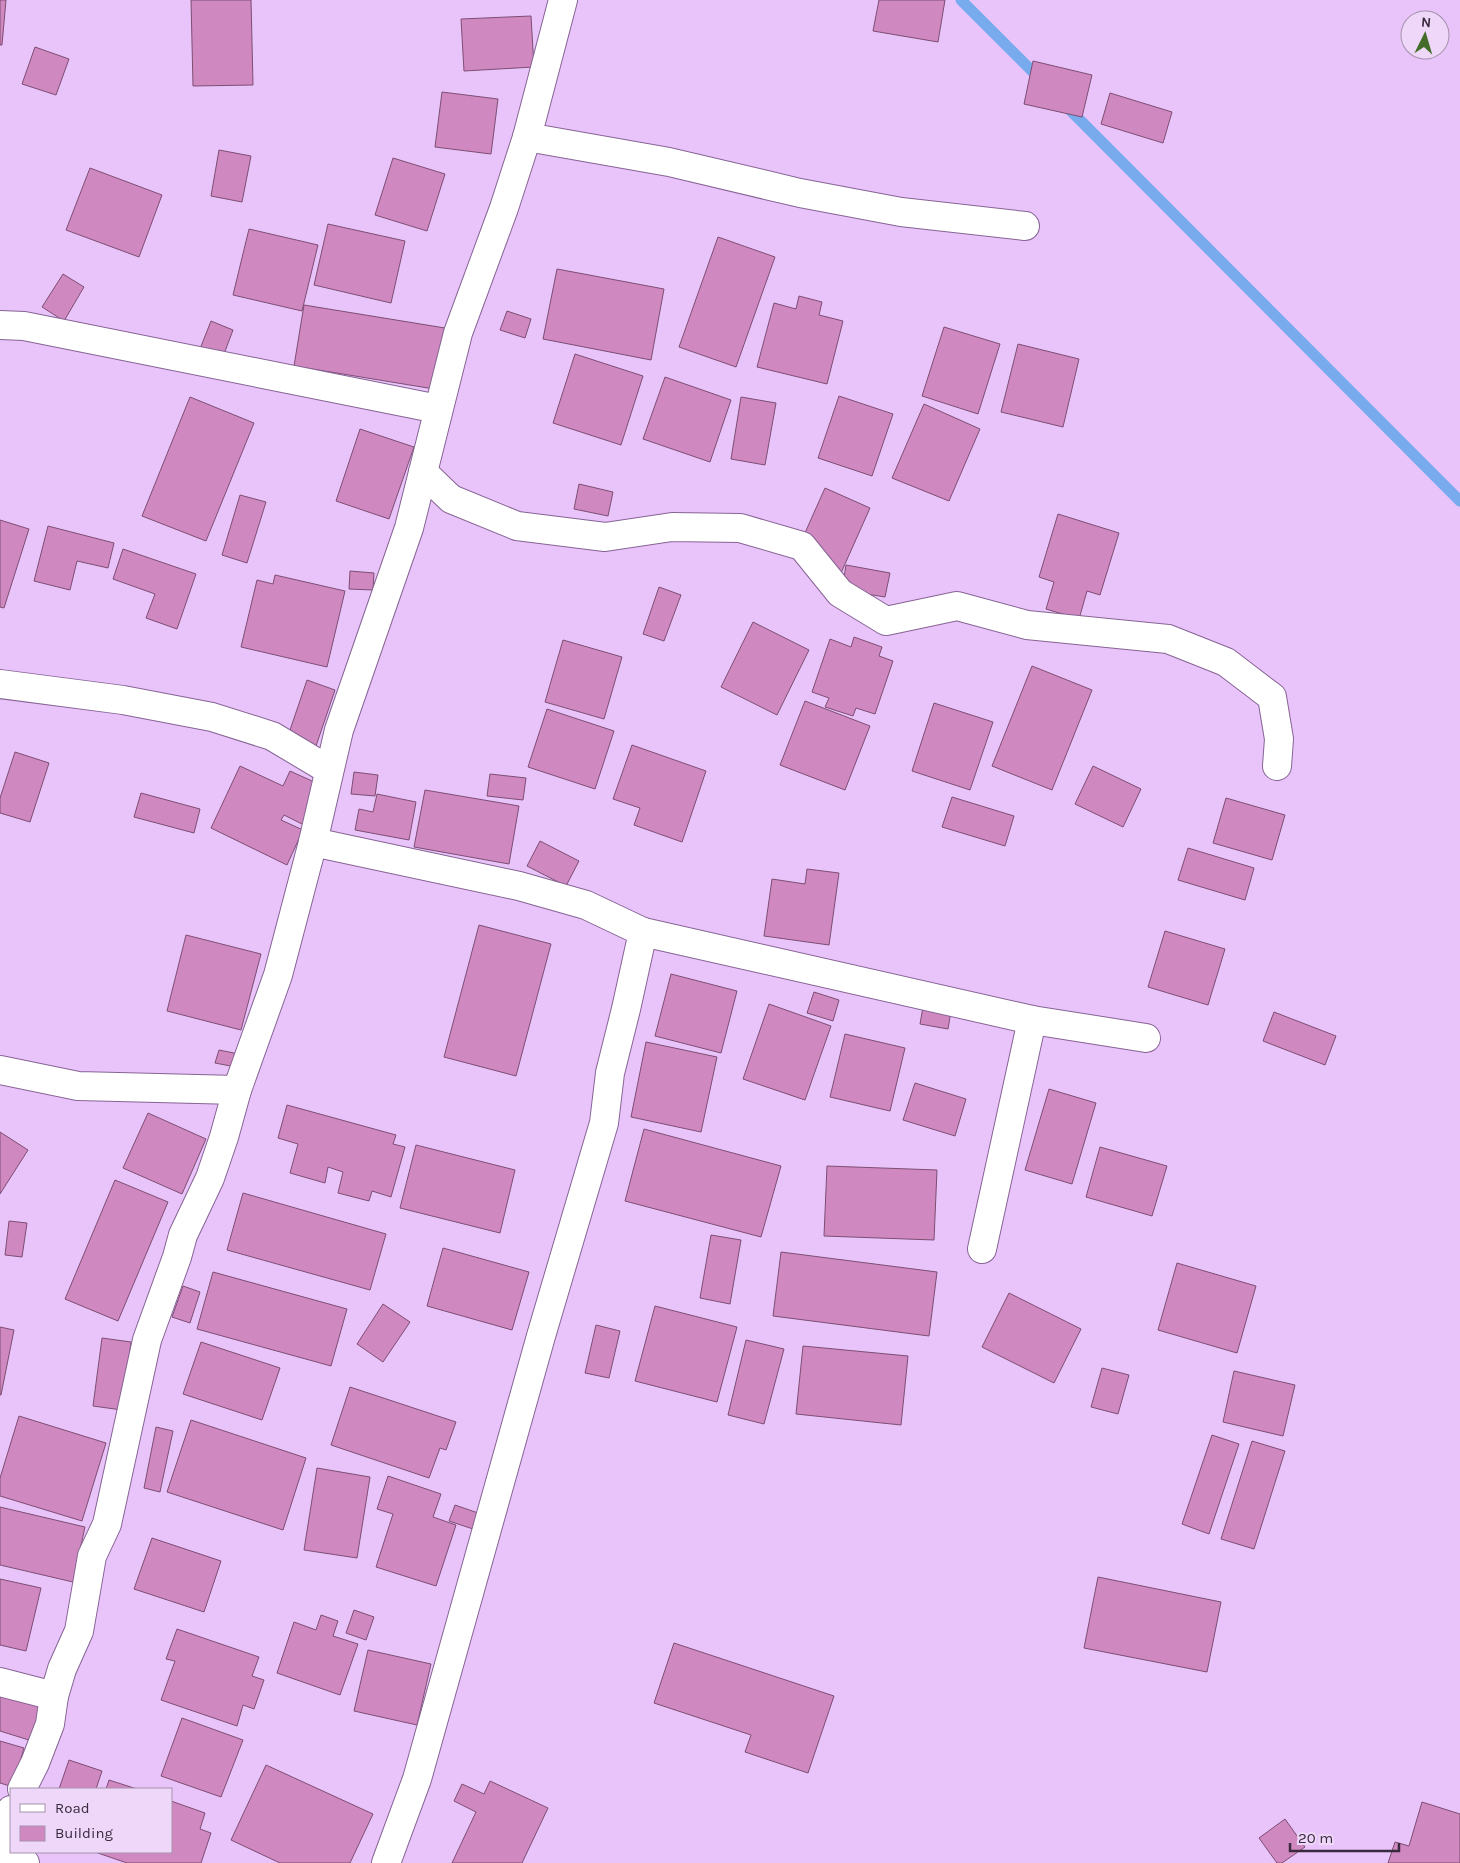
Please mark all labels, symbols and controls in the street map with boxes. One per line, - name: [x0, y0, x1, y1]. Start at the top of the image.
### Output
- north arrow: [1400, 10, 1450, 60]
- text: N: [1420, 14, 1432, 31]
- legend: [10, 1788, 172, 1853]
- text: Road: [55, 1799, 90, 1817]
- scale bar: [1290, 1820, 1399, 1852]
- text: Building: [55, 1824, 113, 1842]
- text: 20 m: [1298, 1829, 1333, 1847]

